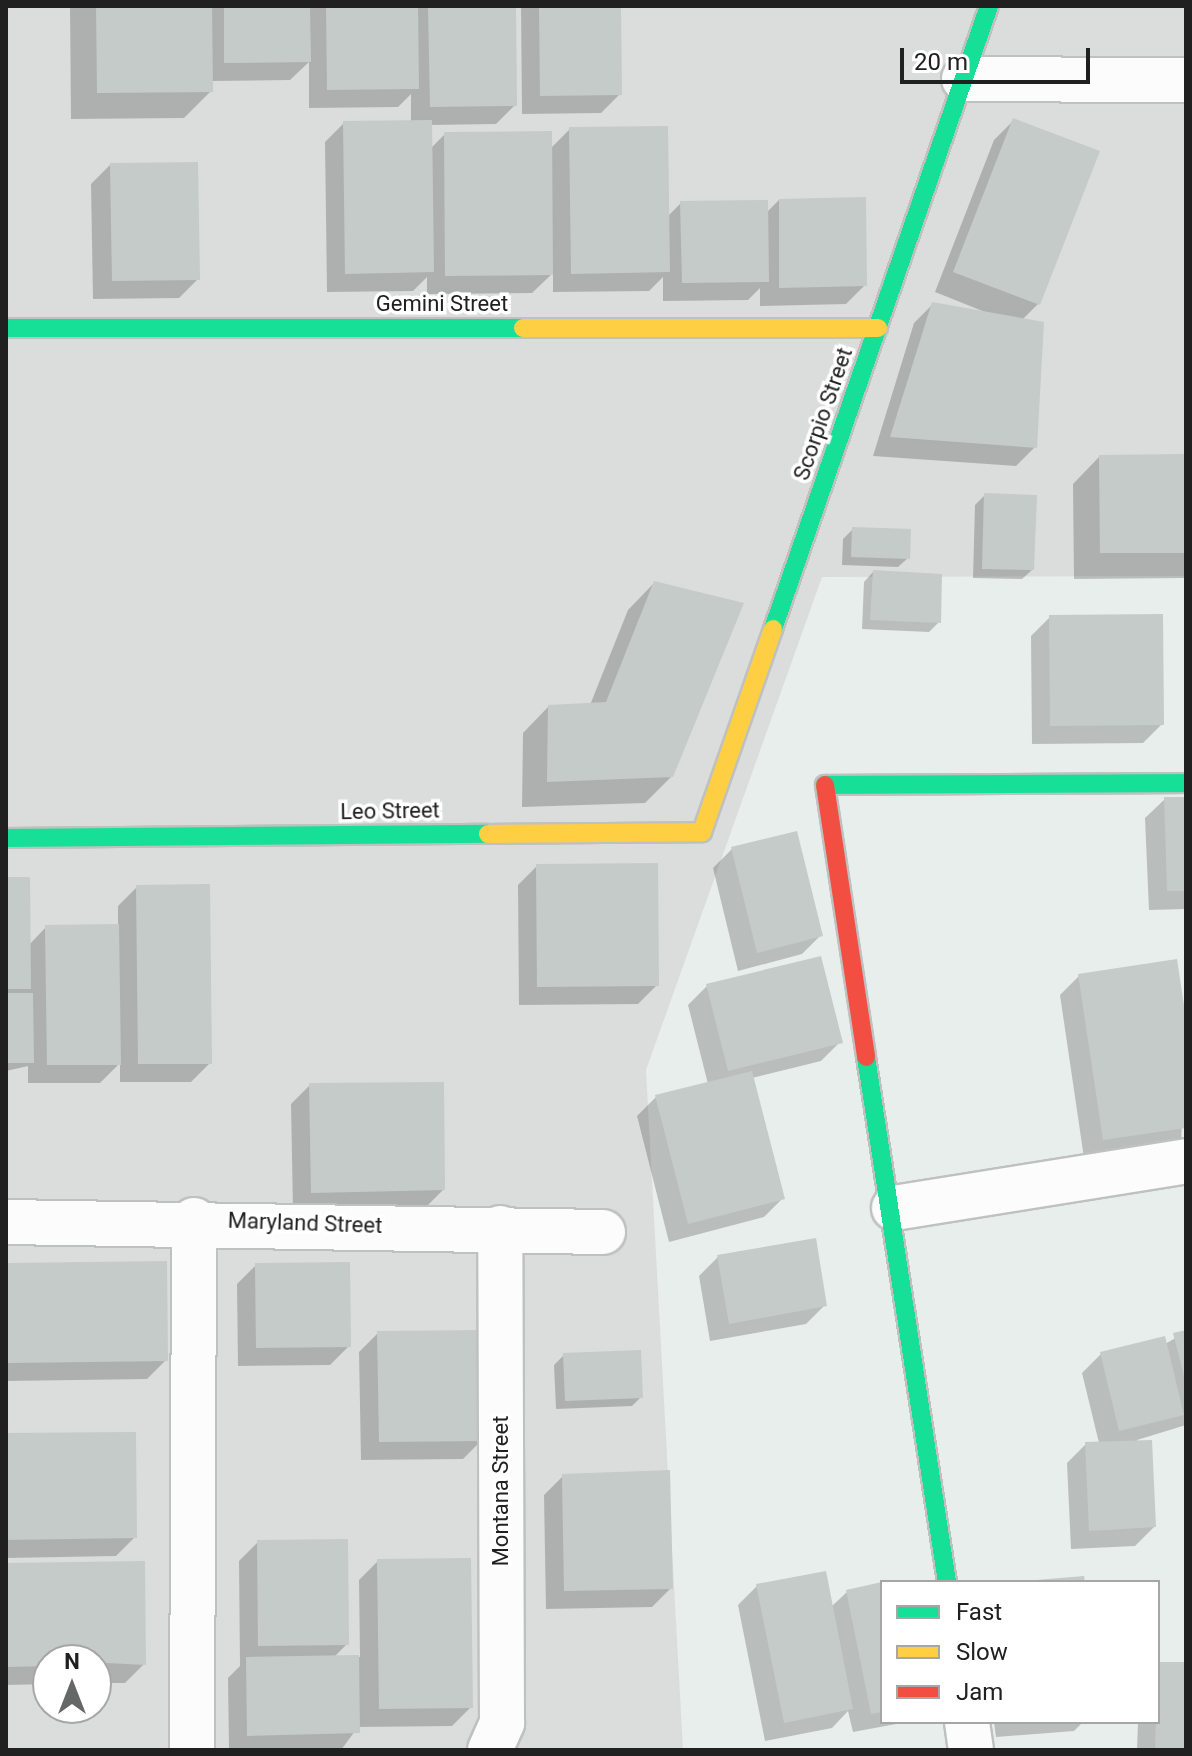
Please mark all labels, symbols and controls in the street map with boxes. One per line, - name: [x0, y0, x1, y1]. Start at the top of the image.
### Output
- scale bar: [904, 32, 1094, 82]
- text: 20 m: [914, 48, 968, 76]
- street label: Gemini Street: [376, 291, 508, 317]
- street label: Scorpio Street: [788, 344, 858, 484]
- street label: Leo Street: [340, 797, 440, 825]
- street label: Maryland Street: [227, 1207, 383, 1239]
- street label: Montana Street: [488, 1416, 514, 1566]
- legend: [880, 1580, 1160, 1724]
- text: Fast: [956, 1598, 1002, 1626]
- text: Slow: [956, 1638, 1008, 1666]
- north arrow: [32, 1644, 112, 1724]
- text: N: [64, 1649, 80, 1674]
- text: Jam: [956, 1678, 1003, 1706]

